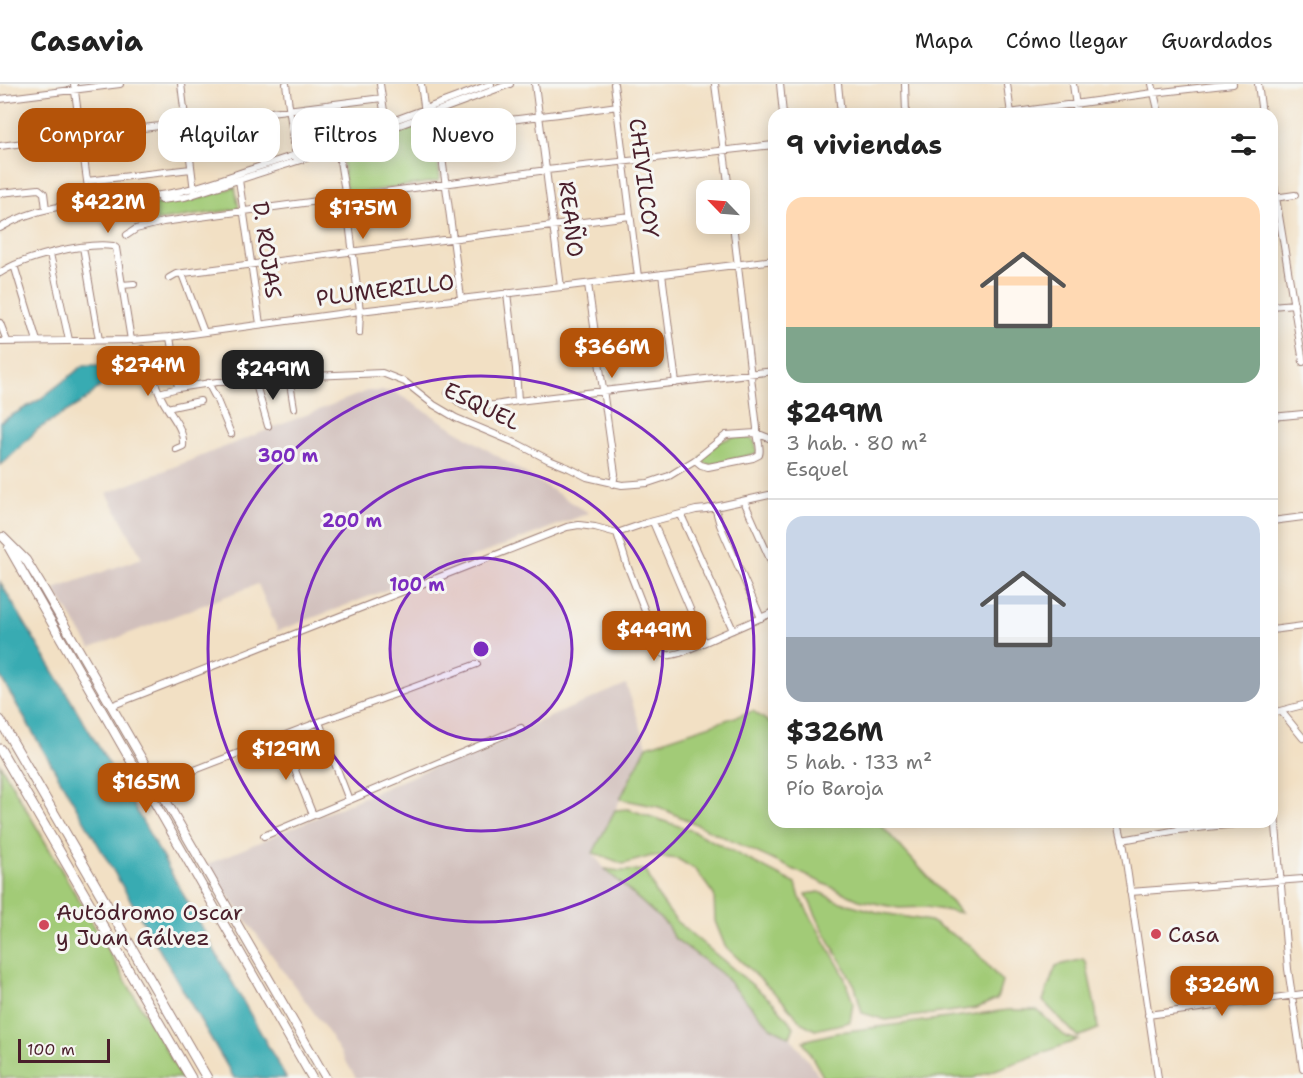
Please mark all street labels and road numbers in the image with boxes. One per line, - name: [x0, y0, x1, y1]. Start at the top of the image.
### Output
- street label: CHIVILCOY: [622, 117, 666, 239]
- street label: REAÑO: [552, 179, 590, 259]
- street label: D. ROJAS: [246, 200, 288, 300]
- street label: PLUMERILLO: [314, 267, 456, 313]
- street label: ESQUEL: [439, 375, 525, 437]

